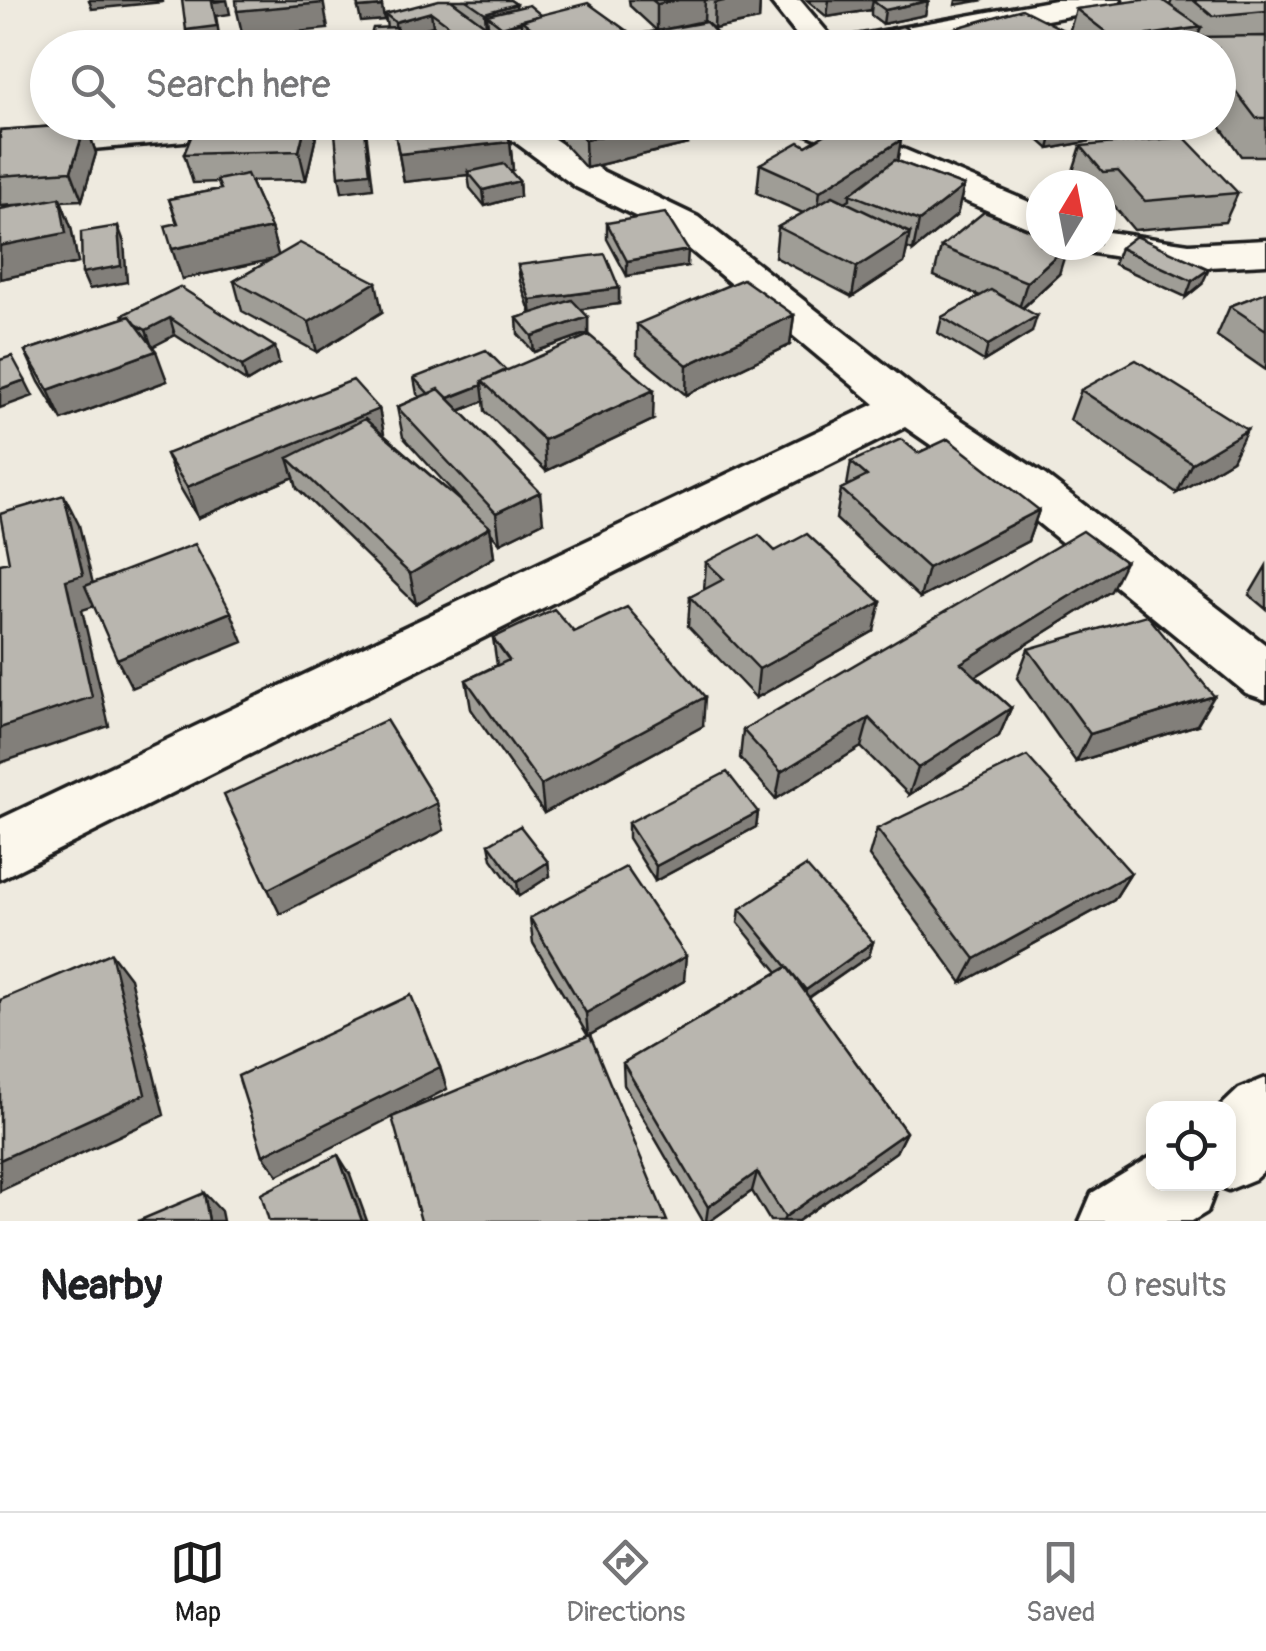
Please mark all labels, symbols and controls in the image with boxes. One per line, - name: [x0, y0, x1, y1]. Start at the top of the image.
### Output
- search box: [30, 30, 1236, 140]
- icon: search: [65, 58, 120, 113]
- text: Search here: [145, 61, 331, 109]
- north arrow: [1026, 170, 1116, 260]
- map controls: [1146, 1101, 1236, 1191]
- button: locate: [1146, 1101, 1236, 1191]
- text: Nearby: [40, 1260, 162, 1312]
- text: 0 results: [1106, 1266, 1226, 1306]
- tab: Map: [170, 1535, 225, 1630]
- tab: Directions: [566, 1535, 685, 1630]
- tab: Saved: [1026, 1535, 1096, 1630]

